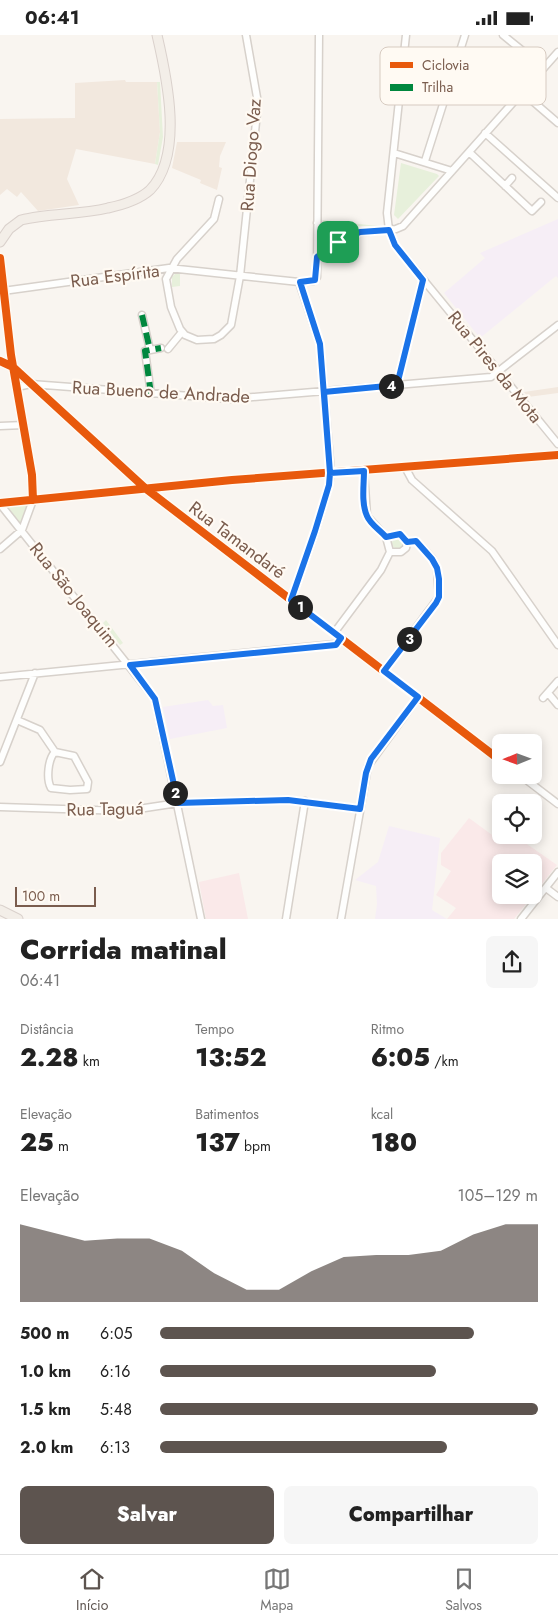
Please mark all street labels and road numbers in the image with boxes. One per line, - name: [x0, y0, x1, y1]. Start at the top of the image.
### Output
- street label: Rua Diogo Vaz: [234, 97, 268, 212]
- street label: Rua Espírita: [69, 258, 161, 294]
- street label: Rua Pires da Mota: [442, 305, 548, 429]
- street label: Rua Bueno de Andrade: [71, 374, 251, 410]
- street label: Rua Tamandaré: [183, 495, 291, 585]
- street label: Rua São Joaquim: [23, 537, 125, 653]
- street label: Rua Taguá: [66, 795, 144, 823]

